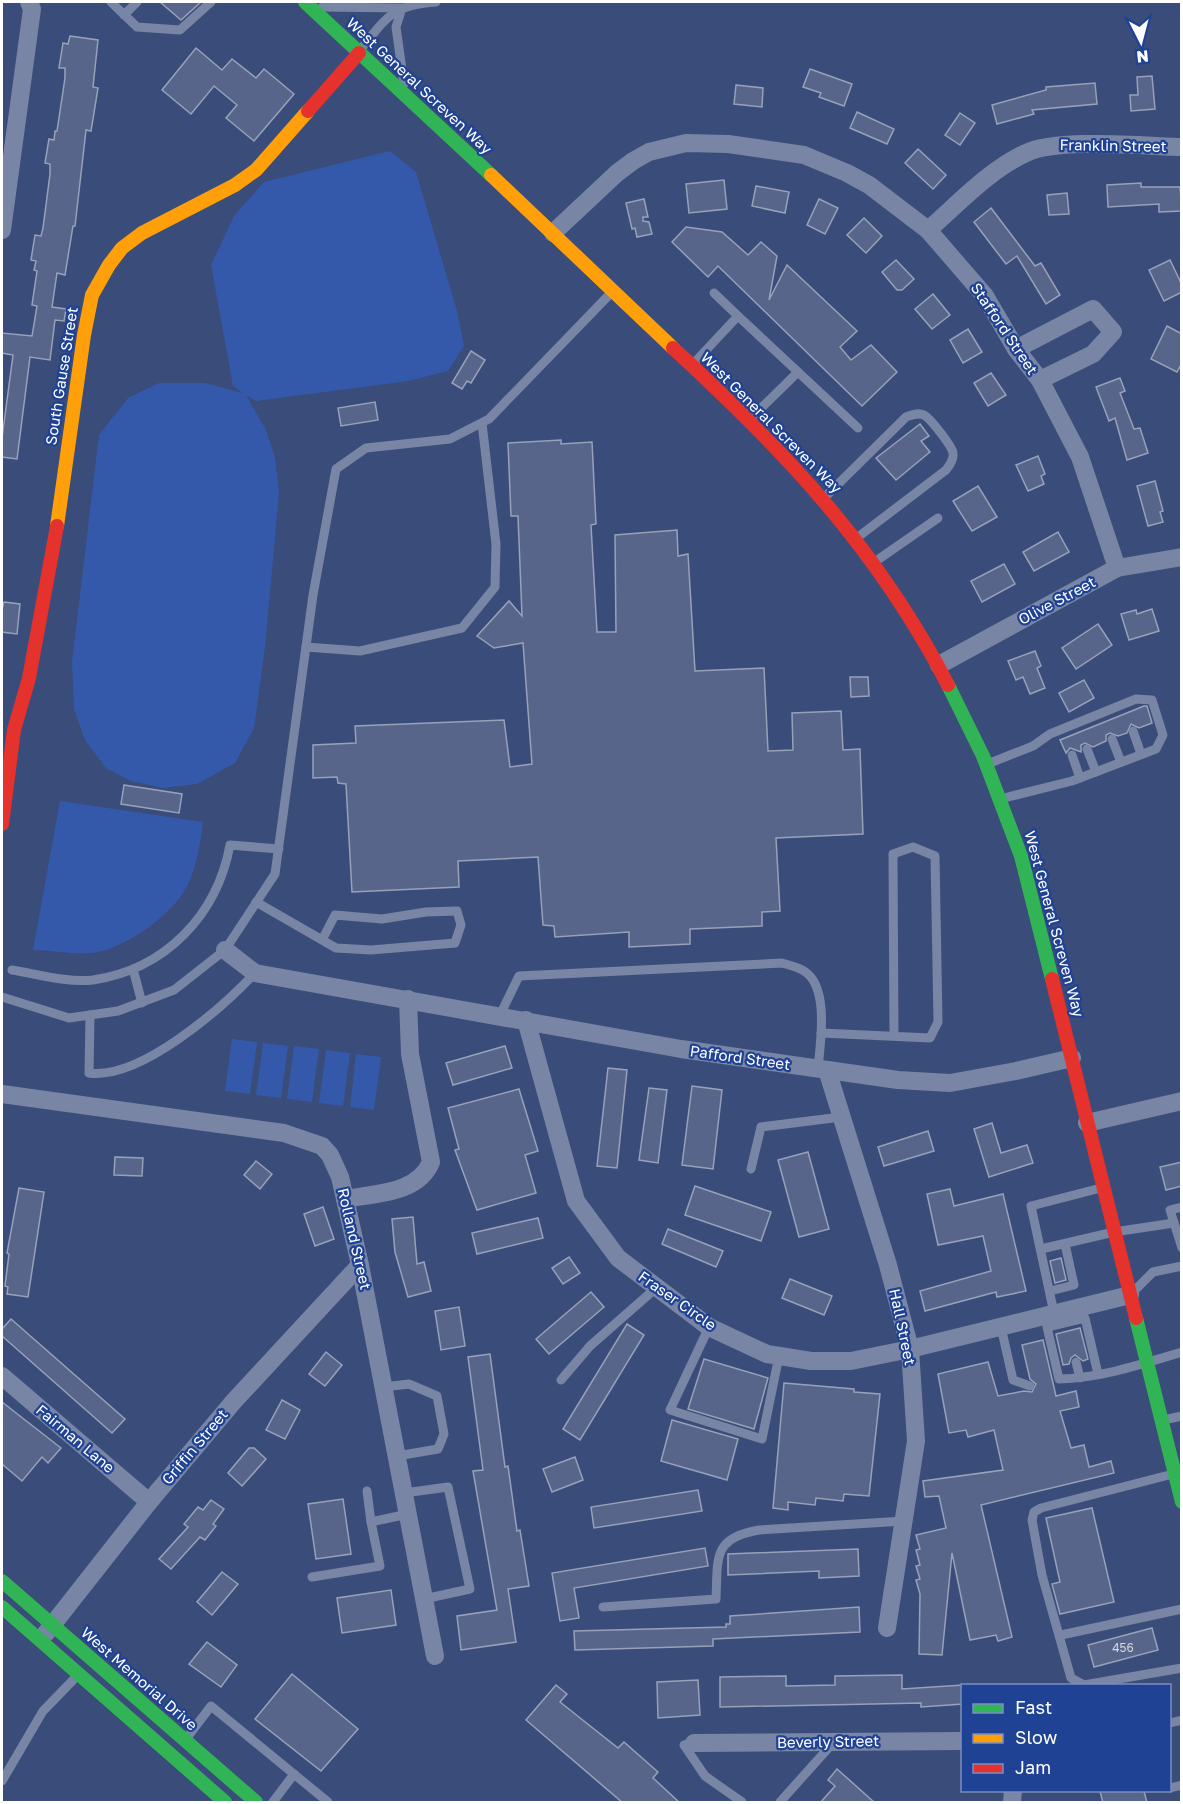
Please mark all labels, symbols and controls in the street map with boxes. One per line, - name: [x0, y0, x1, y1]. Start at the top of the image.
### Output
- north arrow: [1111, 12, 1171, 72]
- street label: West General Screven Way: [343, 13, 497, 158]
- text: N: [1135, 46, 1150, 67]
- street label: Franklin Street: [1059, 135, 1167, 155]
- street label: Stafford Street: [968, 279, 1042, 378]
- street label: South Gause Street: [41, 306, 81, 446]
- street label: West General Screven Way: [697, 348, 846, 497]
- street label: Olive Street: [1015, 572, 1098, 628]
- street label: West General Screven Way: [1021, 829, 1089, 1019]
- street label: Pafford Street: [689, 1041, 791, 1073]
- street label: Rolland Street: [335, 1186, 375, 1291]
- street label: Fraser Circle: [635, 1267, 720, 1334]
- street label: Hall Street: [886, 1287, 920, 1367]
- street label: Fairman Lane: [33, 1400, 119, 1476]
- street label: Griffin Street: [157, 1405, 231, 1488]
- street label: West Memorial Drive: [78, 1623, 202, 1734]
- house number: 456: [1112, 1640, 1134, 1655]
- legend: [961, 1684, 1171, 1792]
- text: Fast: [1015, 1696, 1052, 1718]
- text: Slow: [1015, 1726, 1058, 1748]
- street label: Beverly Street: [777, 1731, 879, 1751]
- text: Jam: [1015, 1756, 1051, 1778]

